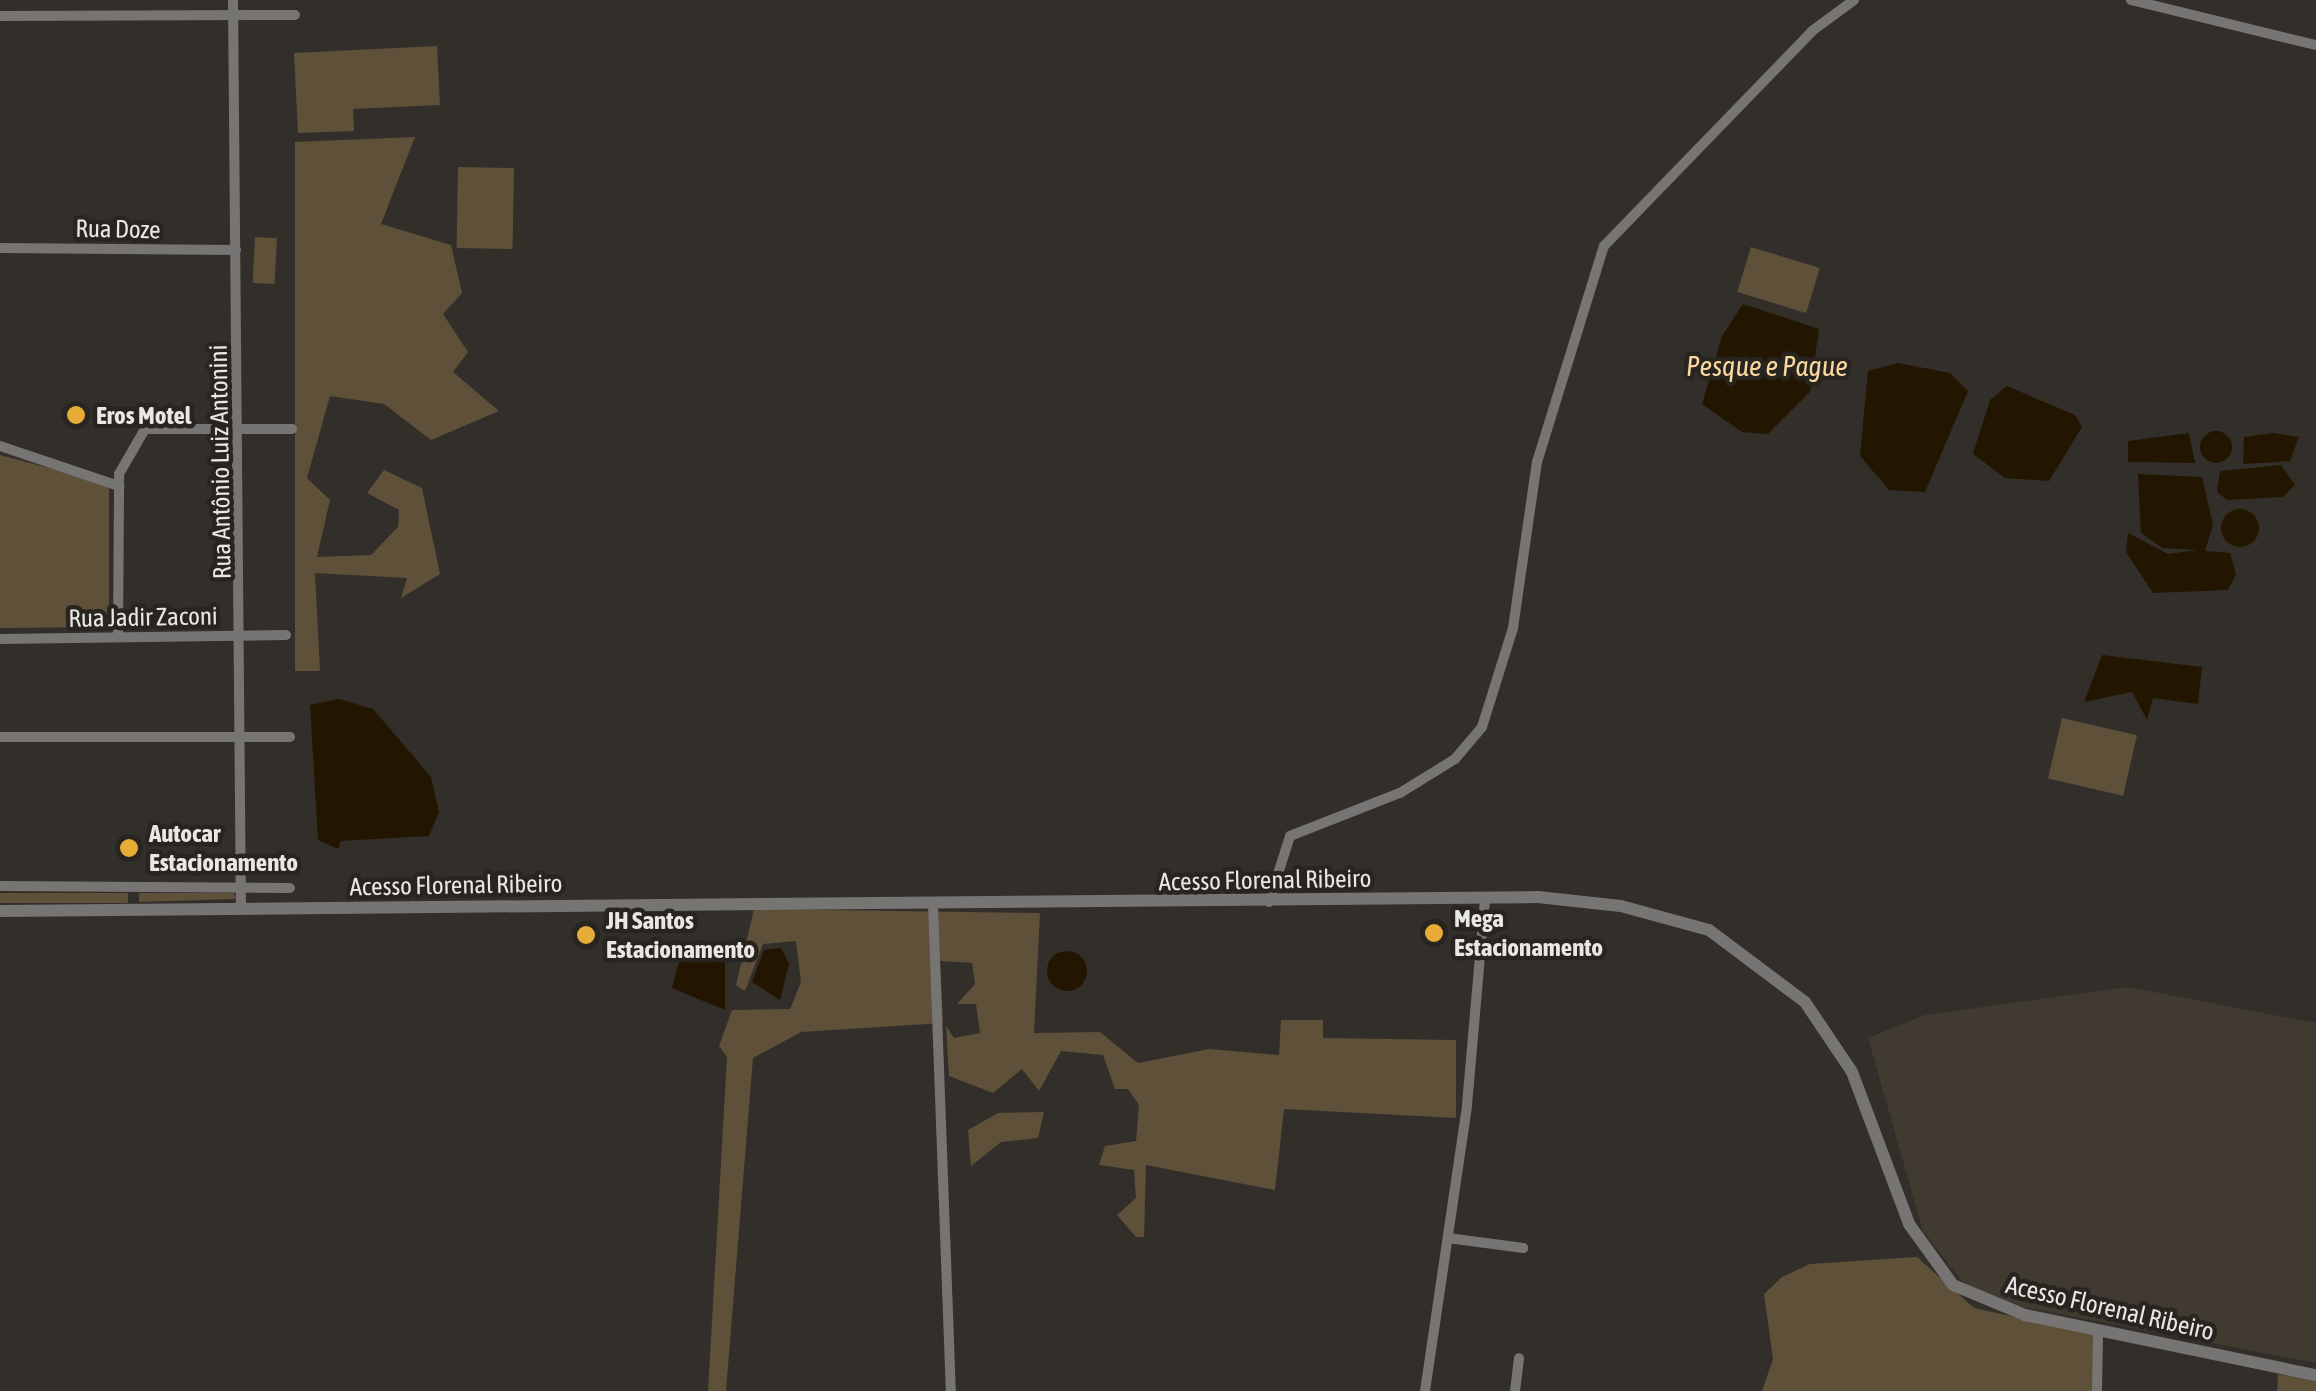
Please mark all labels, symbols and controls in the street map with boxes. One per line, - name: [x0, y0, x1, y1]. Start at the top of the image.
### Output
- street label: Rua Doze: [75, 213, 161, 245]
- street label: Rua Antônio Luiz Antonini: [203, 345, 237, 579]
- water label: Pesque e Pague: [1686, 349, 1848, 383]
- place label: Eros Motel: [96, 400, 191, 430]
- marker: Eros Motel: [65, 404, 87, 426]
- street label: Rua Jadir Zaconi: [68, 601, 218, 633]
- place label: Autocar Estacionamento: [149, 819, 298, 878]
- marker: Autocar Estacionamento: [118, 837, 140, 859]
- street label: Acesso Florenal Ribeiro: [1158, 863, 1372, 897]
- street label: Acesso Florenal Ribeiro: [349, 868, 563, 902]
- place label: Mega Estacionamento: [1454, 904, 1603, 963]
- place label: JH Santos Estacionamento: [606, 906, 755, 965]
- marker: Mega Estacionamento: [1423, 922, 1445, 944]
- marker: JH Santos Estacionamento: [575, 924, 597, 946]
- street label: Acesso Florenal Ribeiro: [2003, 1269, 2217, 1347]

